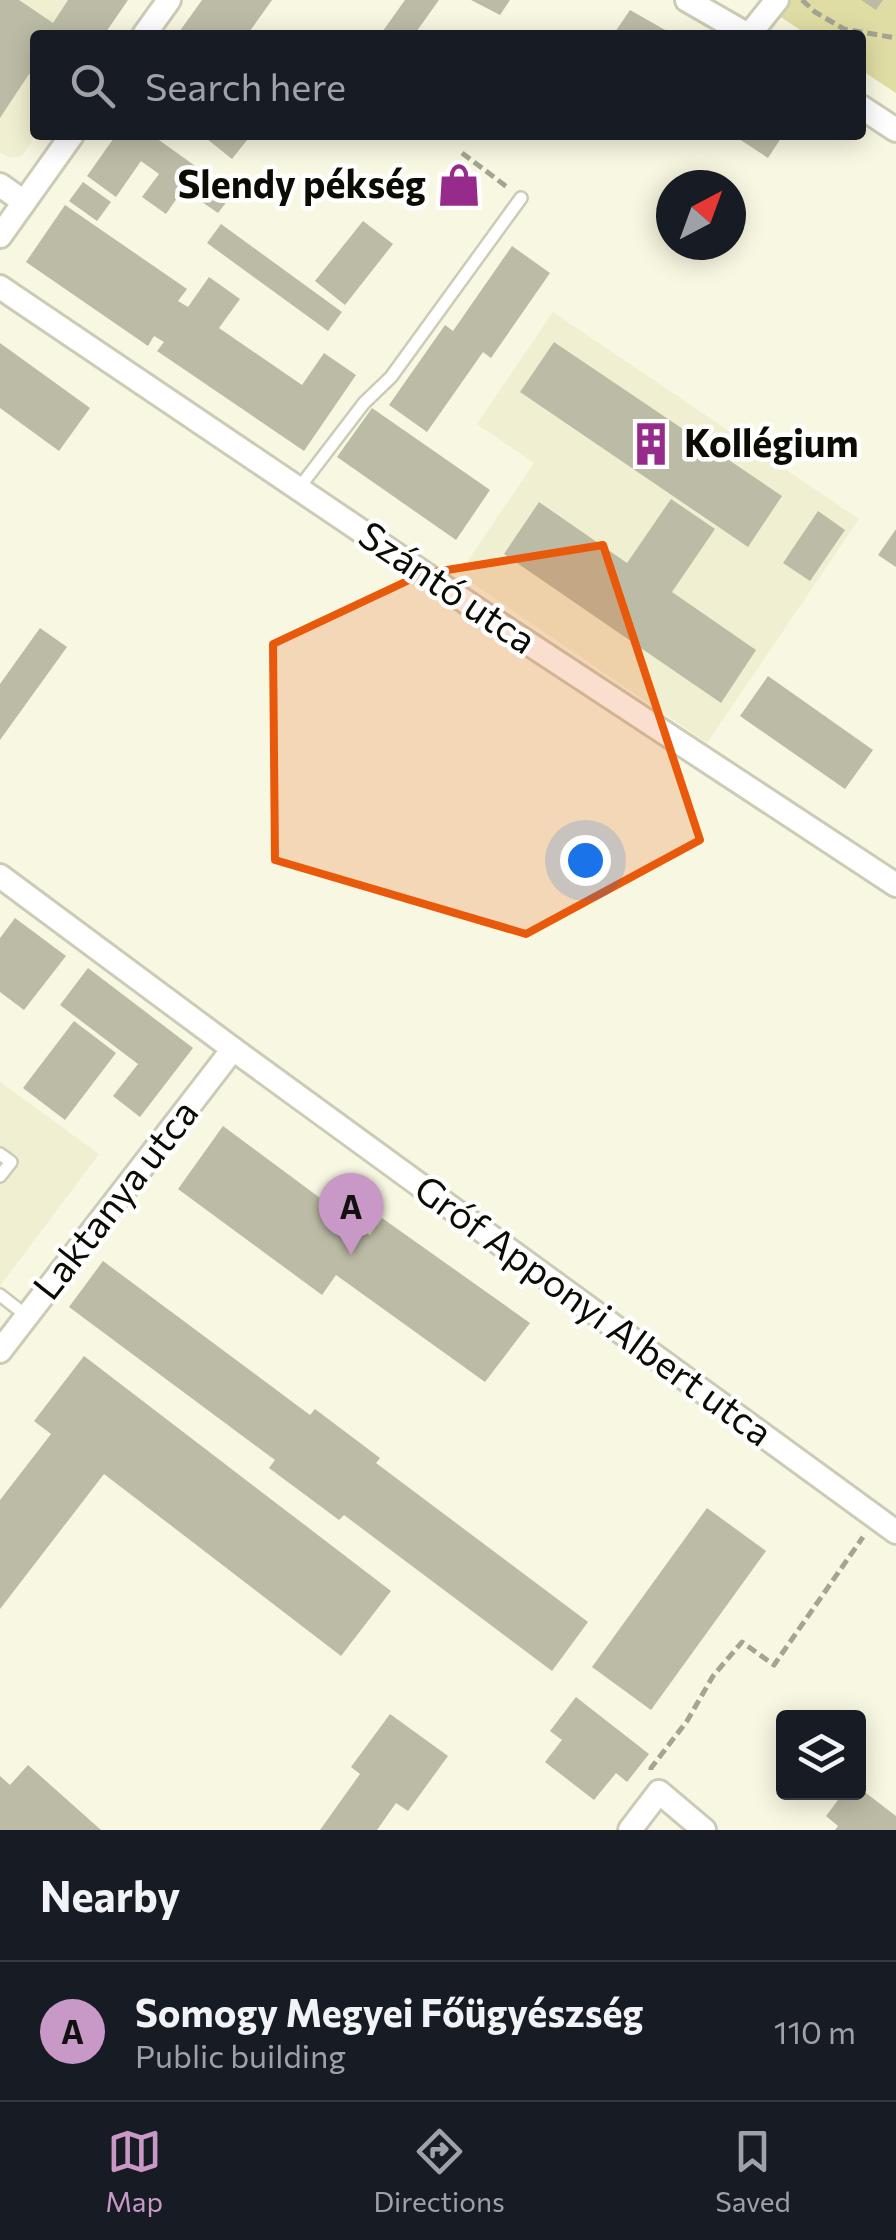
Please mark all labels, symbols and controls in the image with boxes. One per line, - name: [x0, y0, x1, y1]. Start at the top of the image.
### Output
- search box: [30, 30, 866, 140]
- icon: search: [65, 58, 120, 113]
- text: Search here: [145, 62, 346, 109]
- place label: Slendy pékség: [178, 159, 426, 206]
- shop icon: Slendy pékség: [435, 161, 483, 209]
- north arrow: [656, 170, 746, 260]
- place label: Kollégium: [684, 418, 859, 465]
- building icon: Kollégium: [627, 420, 675, 468]
- street label: Szántó utca: [351, 510, 546, 662]
- your location: [560, 835, 611, 886]
- street label: Laktanya utca: [21, 1089, 207, 1308]
- street label: Gróf Apponyi Albert utca: [406, 1163, 782, 1455]
- pin: A: [318, 1172, 384, 1255]
- map controls: [776, 1710, 866, 1800]
- button: layers: [776, 1710, 866, 1800]
- text: Nearby: [40, 1869, 180, 1921]
- text: Somogy Megyei Főügyészség: [135, 1988, 643, 2035]
- text: A: [61, 2011, 84, 2051]
- text: 110 m: [774, 2011, 856, 2051]
- text: Public building: [135, 2035, 346, 2075]
- tab: Map: [105, 2124, 163, 2218]
- tab: Directions: [373, 2124, 505, 2218]
- tab: Saved: [715, 2124, 791, 2218]

